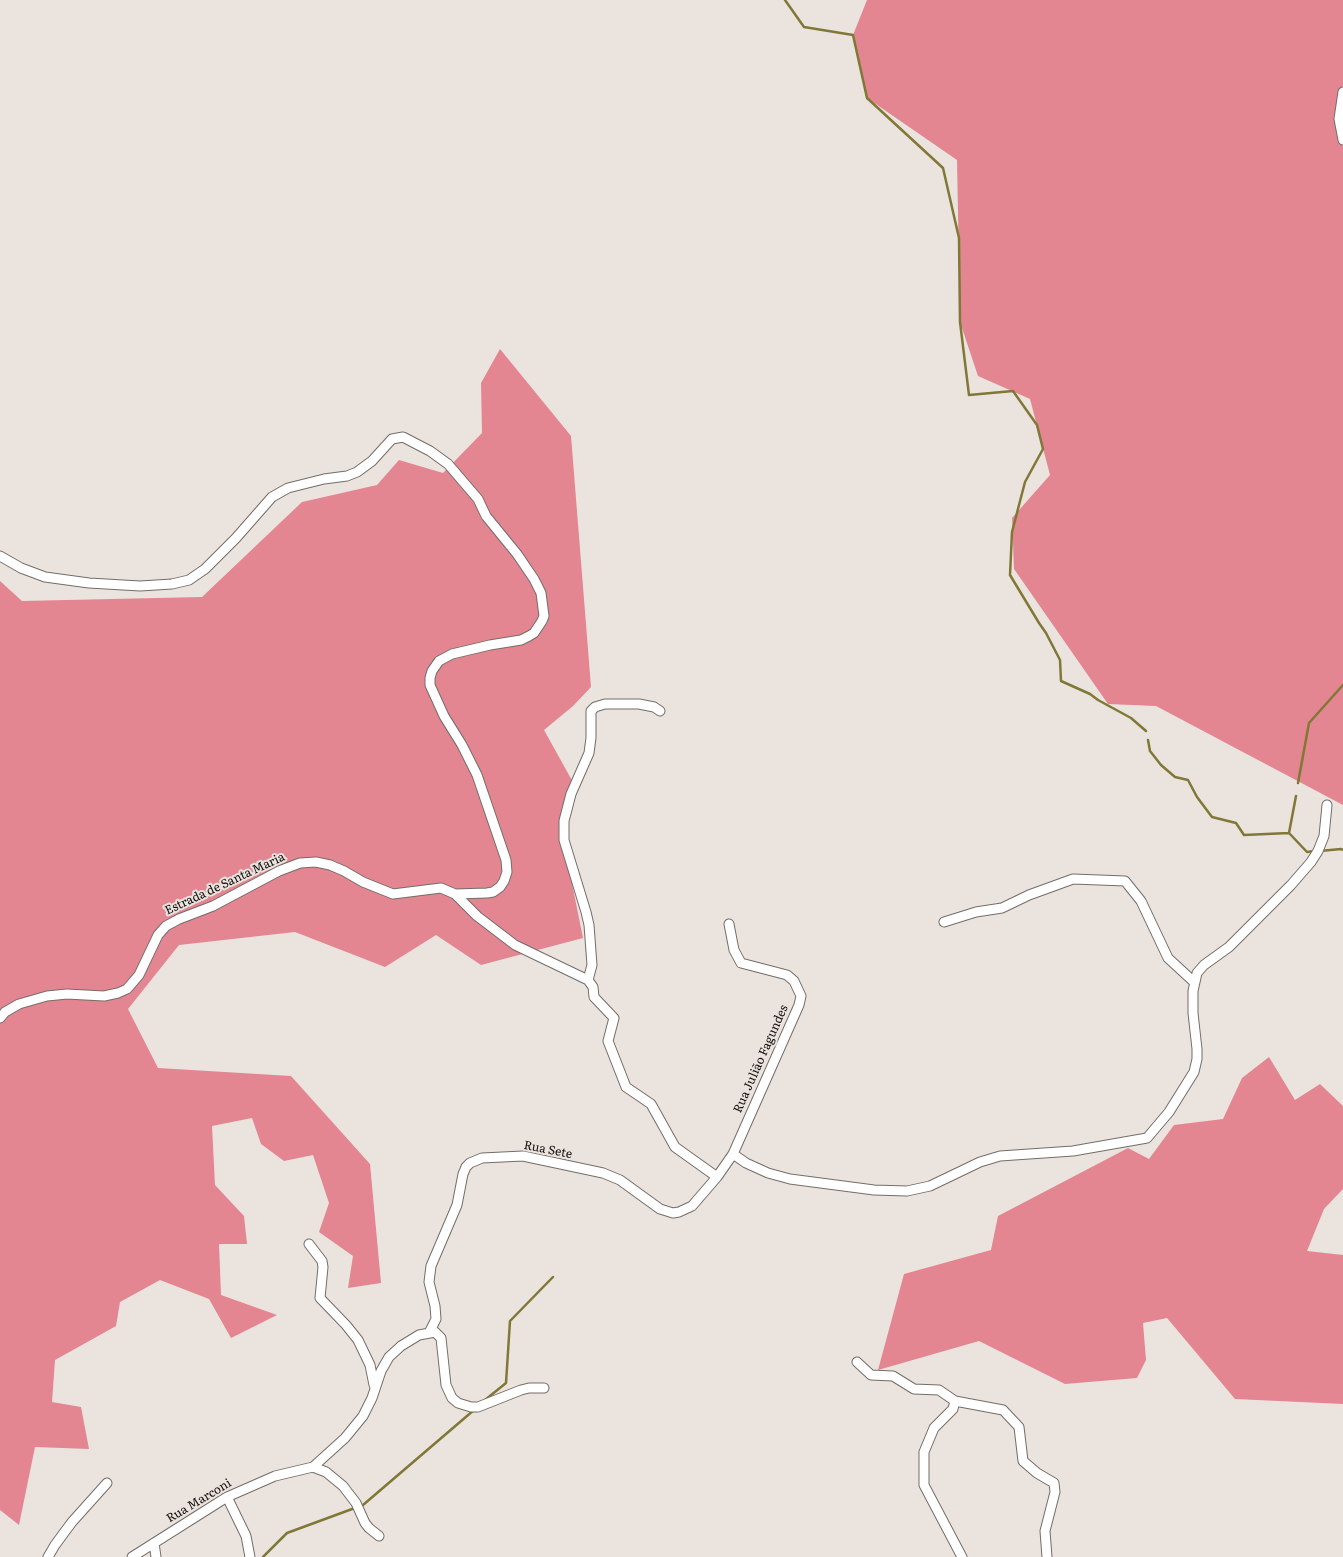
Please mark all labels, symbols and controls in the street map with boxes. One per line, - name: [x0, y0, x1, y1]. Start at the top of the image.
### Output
- street label: Estrada de Santa Maria: [163, 850, 287, 918]
- street label: Rua Julião Fagundes: [731, 1003, 791, 1115]
- street label: Rua Sete: [523, 1138, 573, 1162]
- street label: Rua Marconi: [164, 1476, 234, 1526]

